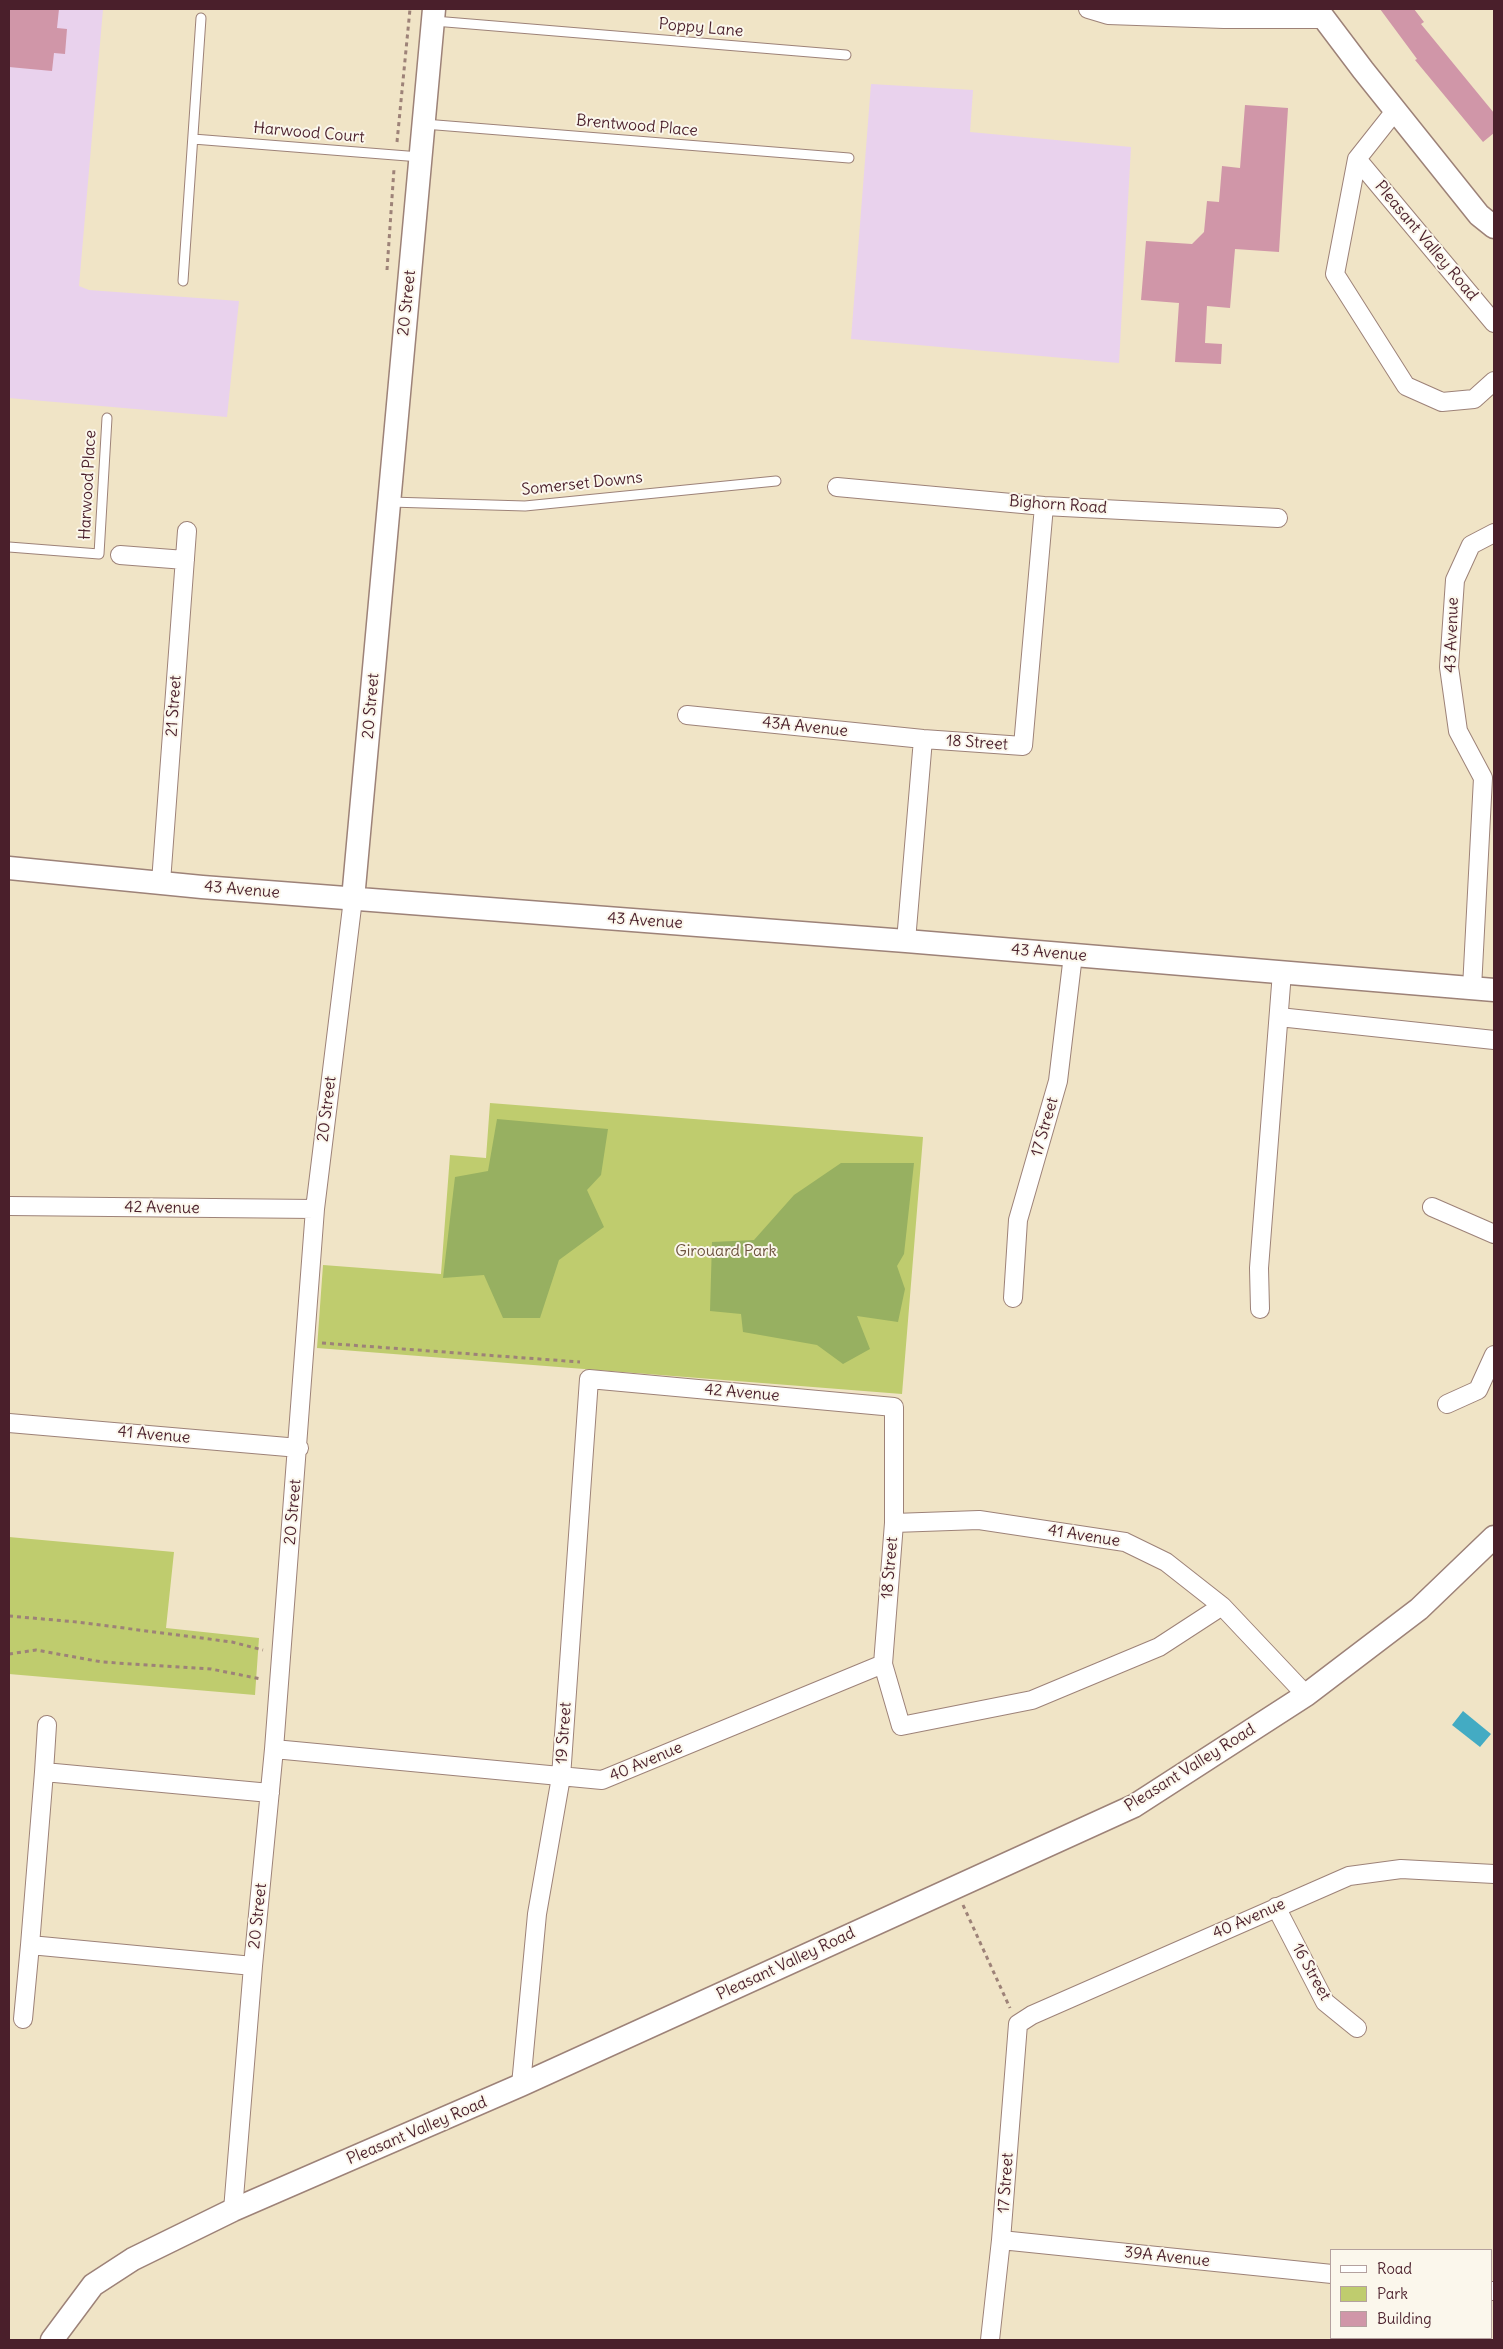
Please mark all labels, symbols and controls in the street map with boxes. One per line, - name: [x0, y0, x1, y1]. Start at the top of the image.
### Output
- street label: Poppy Lane: [658, 15, 744, 41]
- street label: Brentwood Place: [575, 111, 699, 141]
- street label: Harwood Court: [253, 119, 365, 147]
- street label: Pleasant Valley Road: [1370, 177, 1482, 305]
- street label: 20 Street: [394, 269, 420, 337]
- street label: Harwood Place: [76, 430, 100, 540]
- street label: Somerset Downs: [521, 468, 643, 500]
- street label: Bighorn Road: [1008, 492, 1108, 518]
- street label: 43 Avenue: [1441, 597, 1463, 673]
- street label: 20 Street: [359, 672, 383, 740]
- street label: 21 Street: [162, 675, 186, 737]
- street label: 43A Avenue: [761, 713, 849, 741]
- street label: 18 Street: [945, 731, 1009, 755]
- street label: 43 Avenue: [203, 877, 281, 903]
- street label: 43 Avenue: [607, 909, 683, 933]
- street label: 43 Avenue: [1010, 940, 1088, 966]
- street label: 20 Street: [313, 1075, 341, 1143]
- street label: 17 Street: [1027, 1095, 1063, 1159]
- street label: 42 Avenue: [124, 1198, 200, 1218]
- park label: Girouard Park: [675, 1241, 777, 1261]
- street label: 42 Avenue: [704, 1380, 780, 1406]
- street label: 41 Avenue: [117, 1422, 191, 1448]
- street label: 20 Street: [281, 1478, 305, 1546]
- street label: 41 Avenue: [1047, 1521, 1121, 1551]
- street label: 18 Street: [878, 1536, 902, 1600]
- street label: 19 Street: [552, 1701, 576, 1765]
- street label: Pleasant Valley Road: [1121, 1720, 1259, 1816]
- street label: 40 Avenue: [607, 1738, 685, 1786]
- street label: 20 Street: [245, 1882, 271, 1950]
- street label: 40 Avenue: [1210, 1895, 1288, 1943]
- street label: Pleasant Valley Road: [714, 1924, 858, 2004]
- street label: 16 Street: [1288, 1940, 1334, 2004]
- street label: Pleasant Valley Road: [344, 2093, 490, 2169]
- street label: 17 Street: [994, 2152, 1018, 2214]
- street label: 39A Avenue: [1123, 2243, 1211, 2271]
- legend: [1330, 2249, 1493, 2339]
- text: Road: [1377, 2259, 1412, 2278]
- text: Park: [1377, 2284, 1408, 2303]
- text: Building: [1377, 2309, 1432, 2328]

